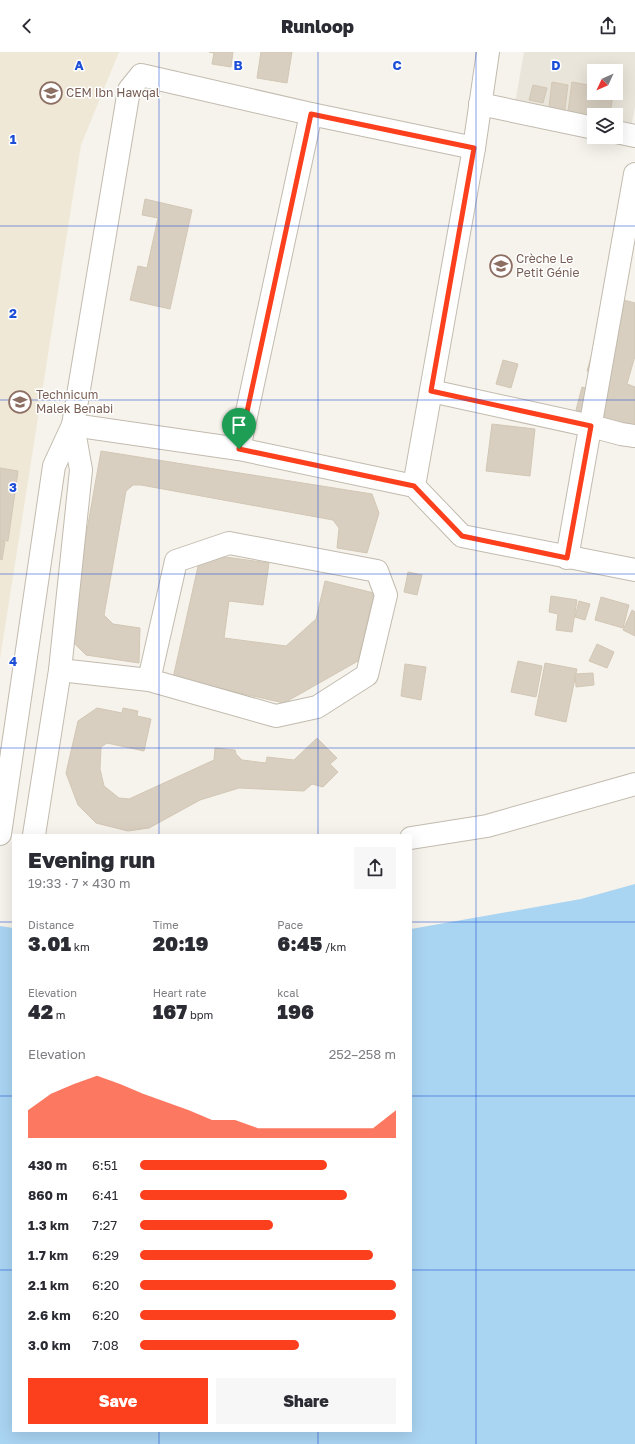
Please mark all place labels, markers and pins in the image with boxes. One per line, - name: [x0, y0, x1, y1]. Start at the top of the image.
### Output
- school or university icon: CEM Ibn Hawqal: [38, 80, 64, 106]
- place label: CEM Ibn Hawqal: [66, 85, 160, 100]
- place label: Crèche Le Petit Génie: [516, 251, 580, 280]
- school or university icon: Crèche Le Petit Génie: [488, 253, 514, 279]
- place label: Technicum Malek Benabi: [36, 387, 113, 416]
- school or university icon: Technicum Malek Benabi: [7, 389, 33, 415]
- pin: [222, 408, 256, 449]

